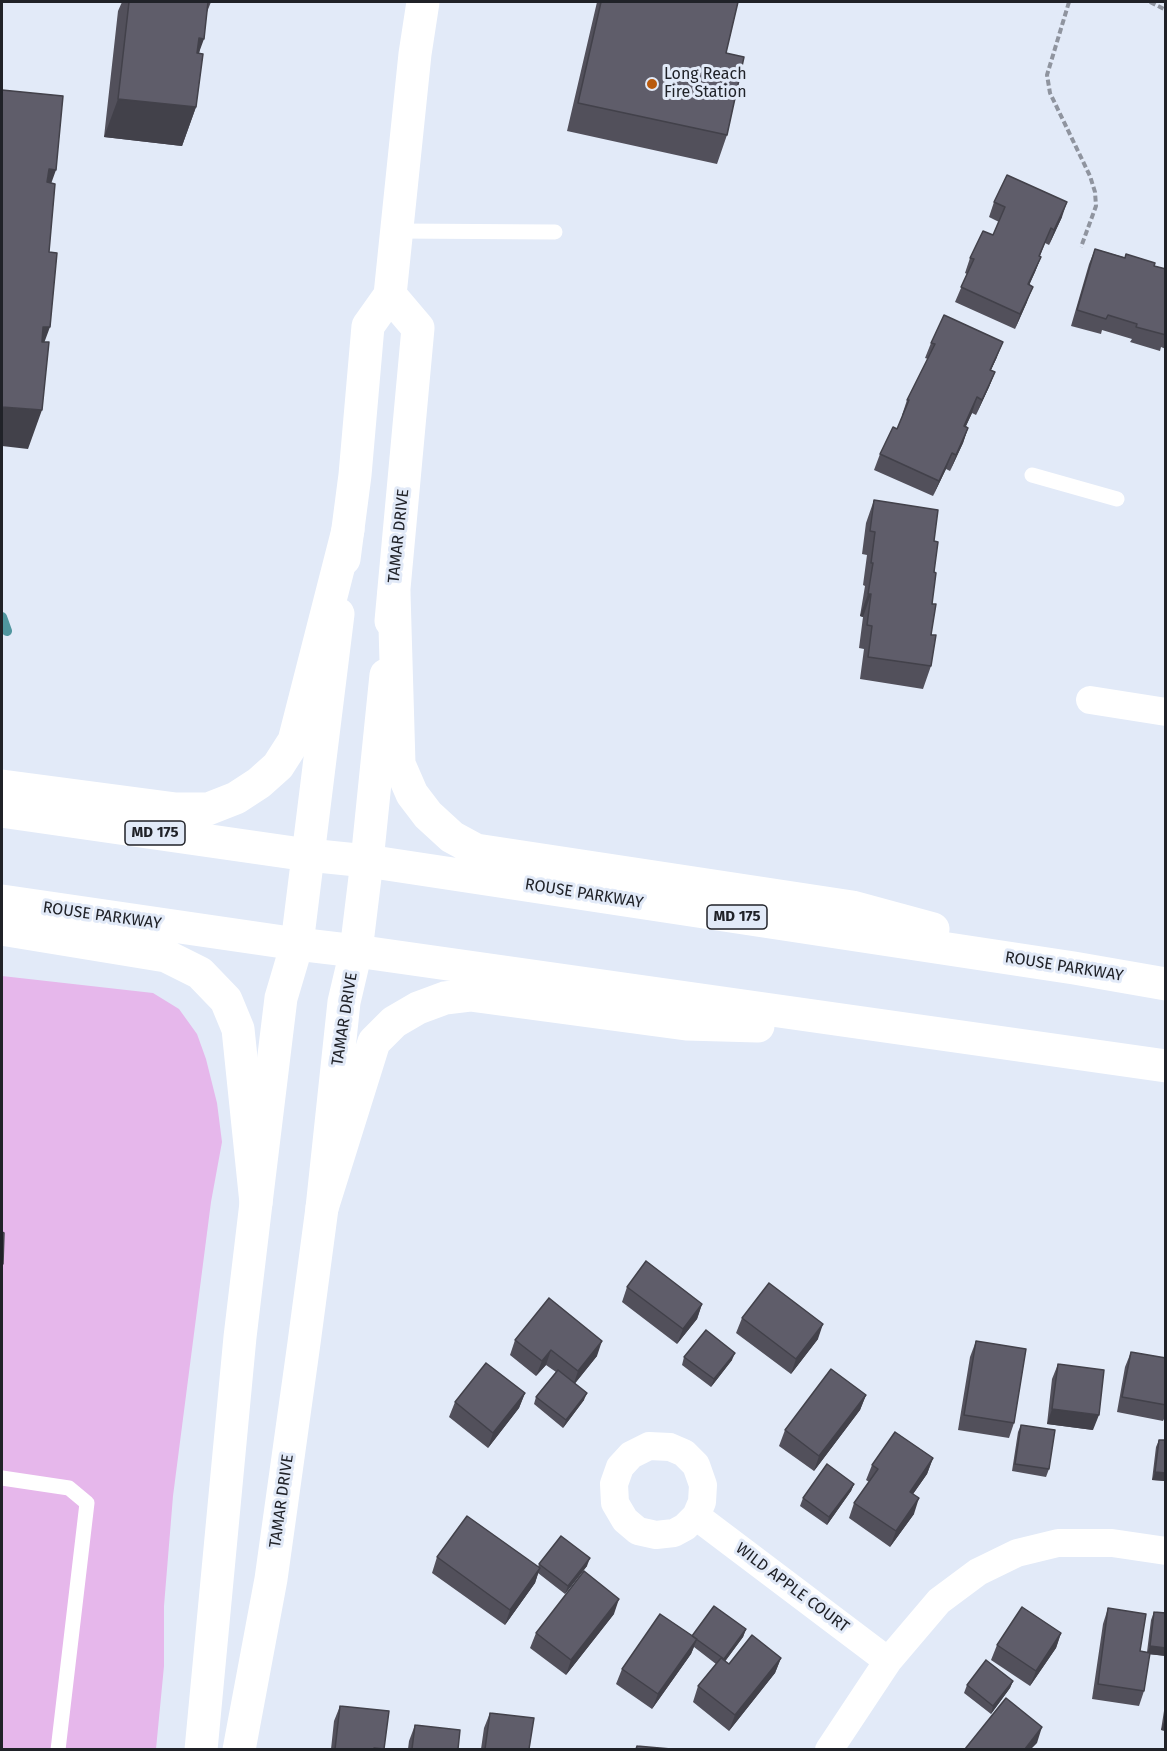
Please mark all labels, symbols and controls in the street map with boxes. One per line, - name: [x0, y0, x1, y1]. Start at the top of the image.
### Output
- place label: Long Reach Fire Station: [664, 65, 747, 103]
- marker: Long Reach Fire Station: [645, 77, 659, 91]
- street label: TAMAR DRIVE: [385, 488, 413, 584]
- road number: MD 175: [125, 821, 185, 845]
- street label: ROUSE PARKWAY: [523, 875, 645, 913]
- street label: ROUSE PARKWAY: [41, 898, 163, 934]
- road number: MD 175: [707, 905, 767, 929]
- street label: ROUSE PARKWAY: [1003, 948, 1125, 986]
- street label: TAMAR DRIVE: [328, 971, 362, 1067]
- street label: TAMAR DRIVE: [266, 1453, 298, 1549]
- street label: WILD APPLE COURT: [732, 1539, 852, 1637]

